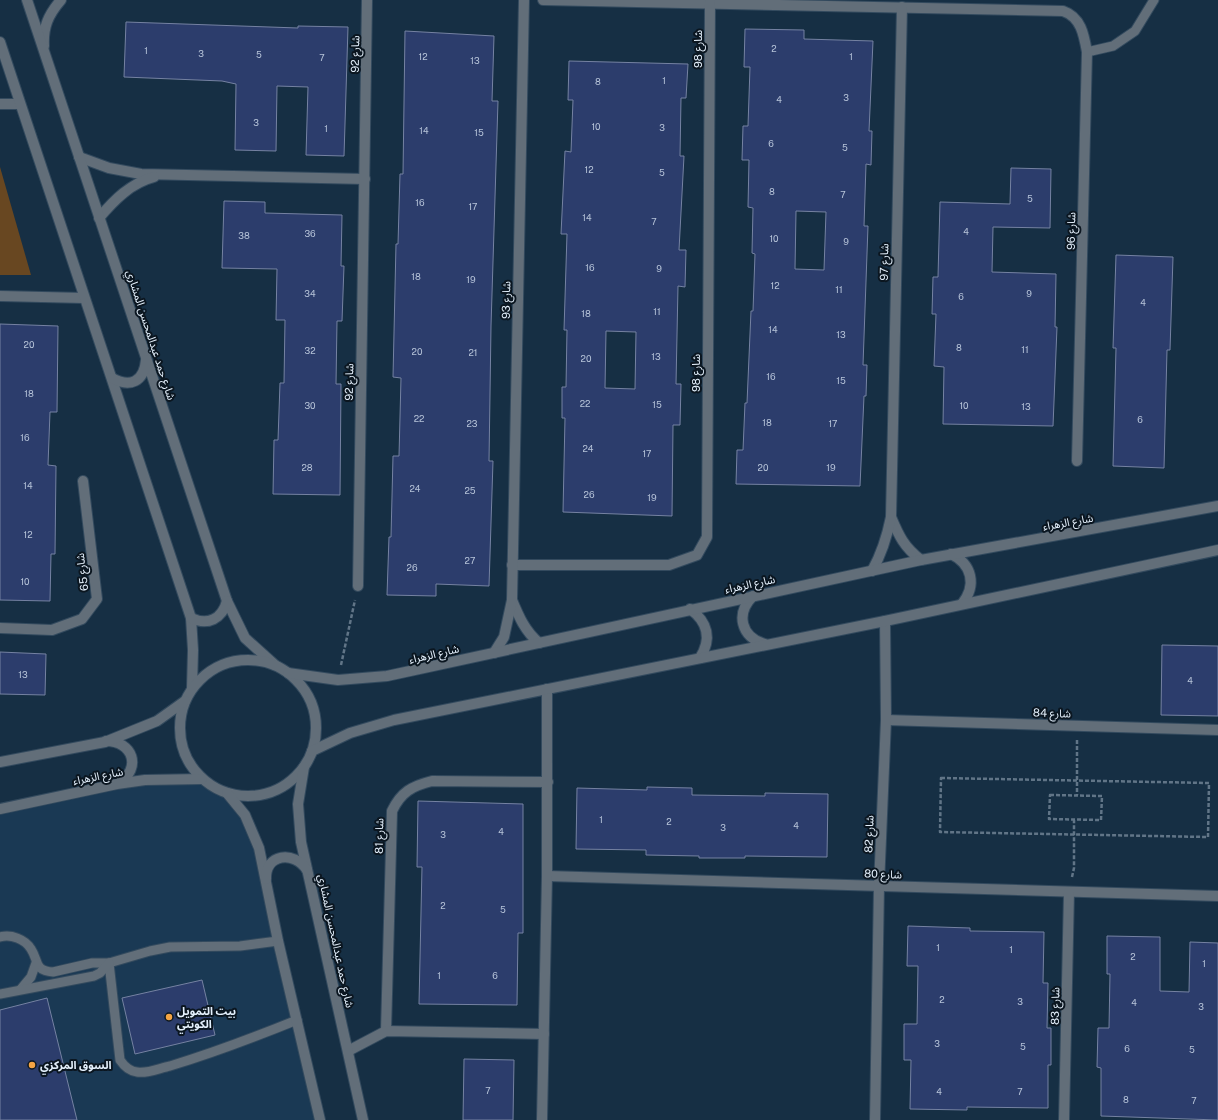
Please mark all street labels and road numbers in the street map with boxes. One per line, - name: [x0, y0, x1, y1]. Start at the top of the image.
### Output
- street label: شارع 98: [692, 30, 706, 68]
- street label: شارع 92: [349, 35, 363, 73]
- street label: شارع 96: [1065, 212, 1079, 250]
- street label: شارع 97: [878, 243, 892, 281]
- street label: شارع حمد عبدالمحسن المشاري: [121, 268, 178, 403]
- street label: شارع 93: [500, 281, 514, 319]
- street label: شارع 98: [690, 354, 704, 392]
- street label: شارع 92: [343, 363, 357, 401]
- street label: شارع الزهراء: [1042, 512, 1095, 534]
- street label: شارع 65: [74, 552, 92, 592]
- street label: شارع الزهراء: [724, 573, 777, 597]
- street label: شارع الزهراء: [408, 642, 461, 668]
- street label: شارع 84: [1033, 706, 1072, 722]
- street label: شارع الزهراء: [72, 765, 125, 789]
- street label: شارع 82: [862, 815, 878, 853]
- street label: شارع 81: [373, 818, 387, 854]
- street label: شارع 80: [864, 867, 903, 883]
- street label: شارع حمد عبدالمحسن المشاري: [312, 873, 356, 1010]
- street label: شارع 83: [1049, 986, 1063, 1025]

